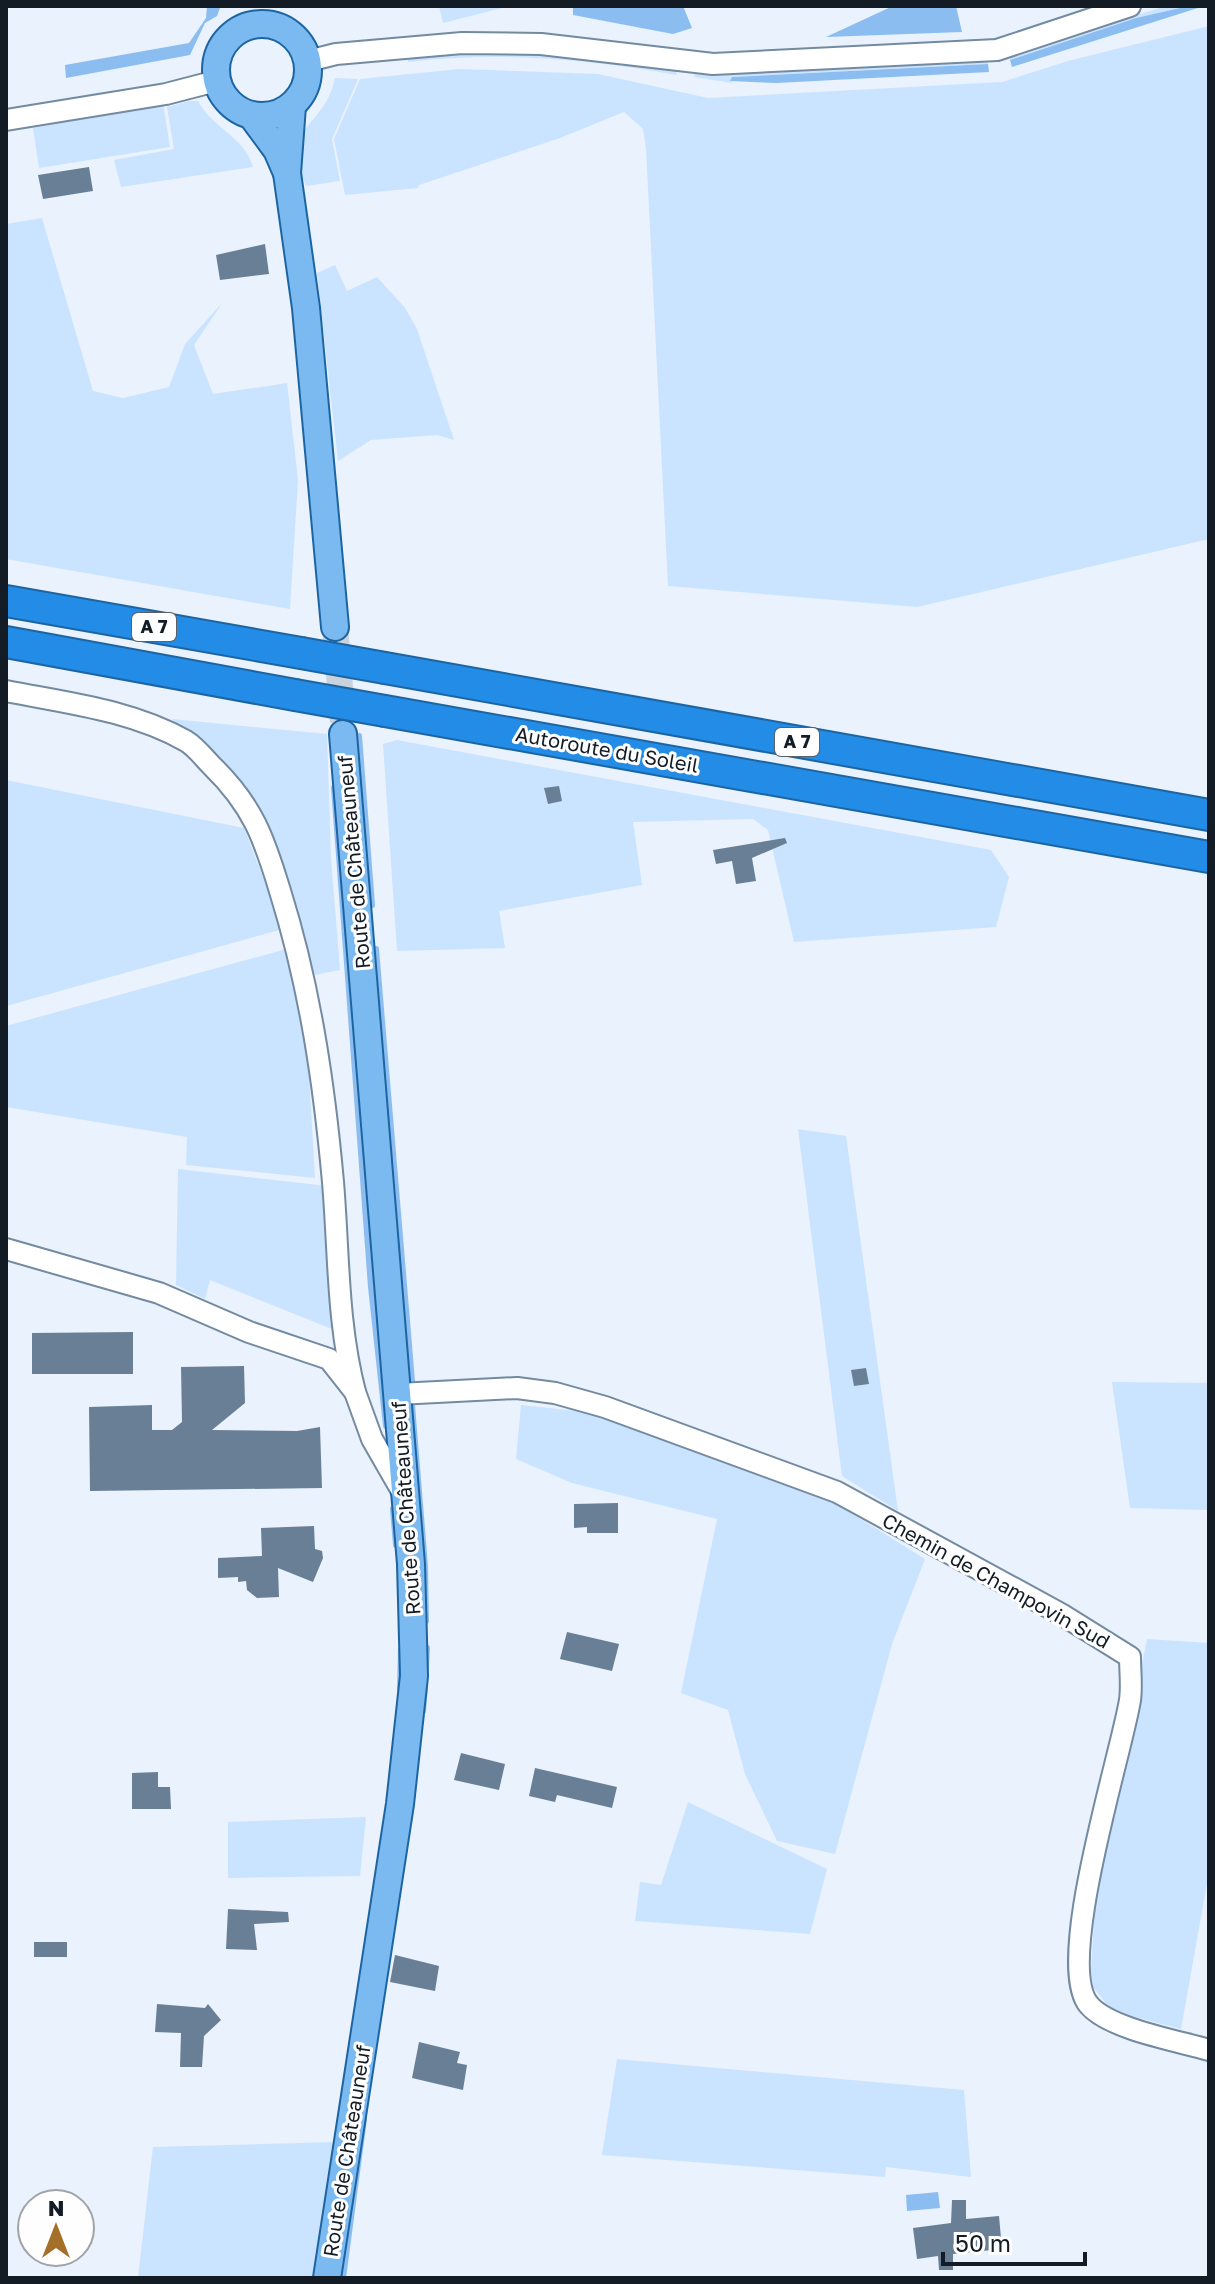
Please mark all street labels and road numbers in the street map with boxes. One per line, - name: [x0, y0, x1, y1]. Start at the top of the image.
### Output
- road number: A 7: [132, 613, 176, 641]
- street label: Autoroute du Soleil: [514, 721, 700, 777]
- road number: A 7: [775, 728, 819, 756]
- street label: Route de Châteauneuf: [332, 754, 374, 970]
- street label: Route de Châteauneuf: [386, 1400, 424, 1616]
- street label: Chemin de Champovin Sud: [878, 1507, 1115, 1653]
- street label: Route de Châteauneuf: [317, 2043, 375, 2259]

